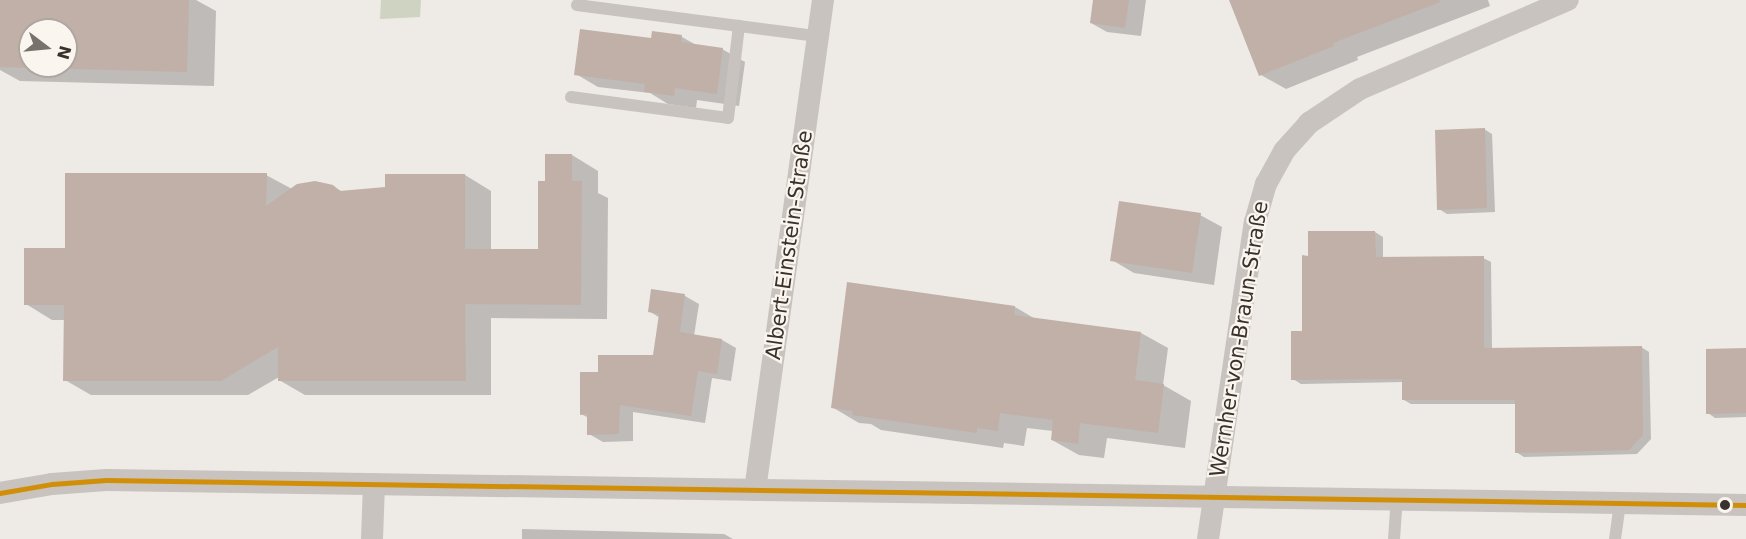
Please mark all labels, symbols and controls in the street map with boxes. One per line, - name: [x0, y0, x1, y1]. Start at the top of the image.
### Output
- north arrow: [18, 18, 78, 78]
- text: N: [53, 43, 75, 62]
- street label: Albert-Einstein-Straße: [760, 129, 818, 361]
- street label: Wernher-von-Braun-Straße: [1205, 199, 1273, 479]
- unlabelled marker: [1719, 499, 1731, 511]

